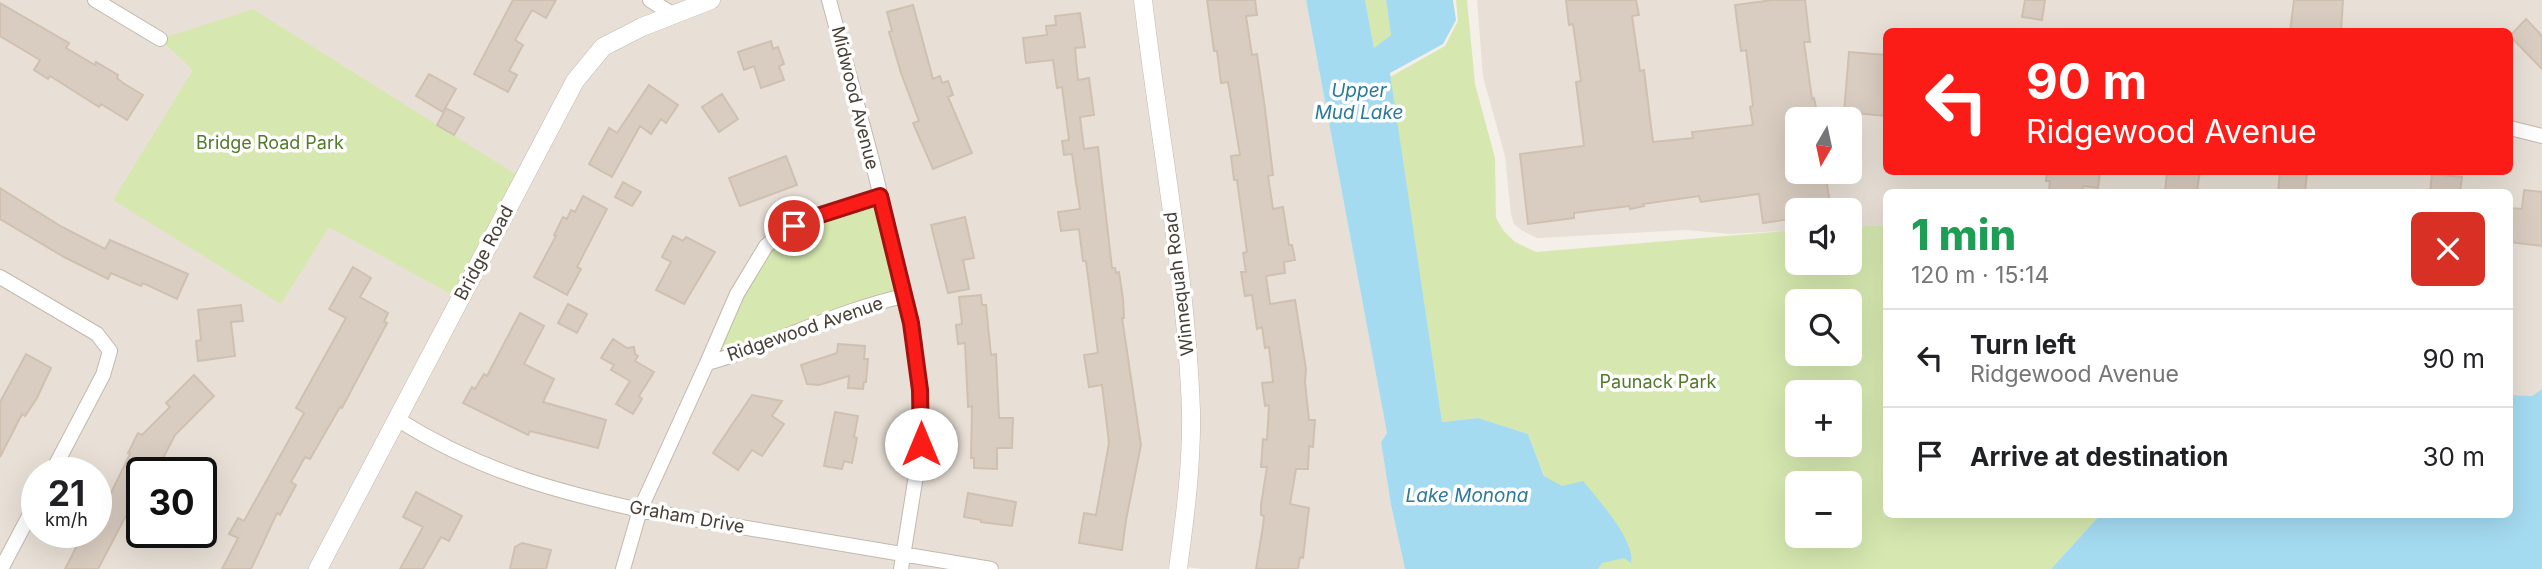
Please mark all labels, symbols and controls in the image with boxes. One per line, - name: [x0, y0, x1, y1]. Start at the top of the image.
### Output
- street label: Midwood Avenue: [828, 24, 883, 172]
- text: 90 m: [2026, 52, 2147, 111]
- icon: left: [1911, 56, 2002, 147]
- water label: Upper Mud Lake: [1315, 79, 1403, 124]
- north arrow: [1785, 107, 1862, 184]
- map controls: [1785, 107, 1862, 548]
- text: Ridgewood Avenue: [2026, 112, 2317, 151]
- park label: Bridge Road Park: [196, 132, 344, 153]
- pin: [764, 196, 824, 256]
- button: sound: [1785, 198, 1862, 275]
- street label: Bridge Road: [450, 202, 517, 304]
- icon: arrive: [775, 207, 813, 245]
- text: 1 min: [1911, 209, 2016, 260]
- street label: Winnequah Road: [1159, 211, 1198, 357]
- button: close: [2411, 212, 2485, 286]
- text: 120 m · 15:14: [1911, 261, 2049, 289]
- button: search: [1785, 289, 1862, 366]
- street label: Ridgewood Avenue: [724, 292, 886, 365]
- text: Turn left: [1970, 329, 2076, 360]
- icon: left: [1911, 339, 1949, 377]
- text: 90 m: [2422, 343, 2485, 374]
- text: Ridgewood Avenue: [1970, 360, 2179, 388]
- park label: Paunack Park: [1600, 371, 1716, 392]
- button: +: [1785, 380, 1862, 457]
- position arrow: [884, 407, 958, 481]
- icon: arrive: [1911, 437, 1949, 475]
- text: Arrive at destination: [1970, 441, 2229, 472]
- text: 30 m: [2422, 441, 2485, 472]
- speed limit sign: 30: [126, 457, 217, 548]
- button: −: [1785, 471, 1862, 548]
- text: 21: [48, 472, 85, 514]
- water label: Lake Monona: [1406, 484, 1529, 507]
- street label: Graham Drive: [628, 496, 746, 537]
- text: km/h: [45, 509, 88, 530]

